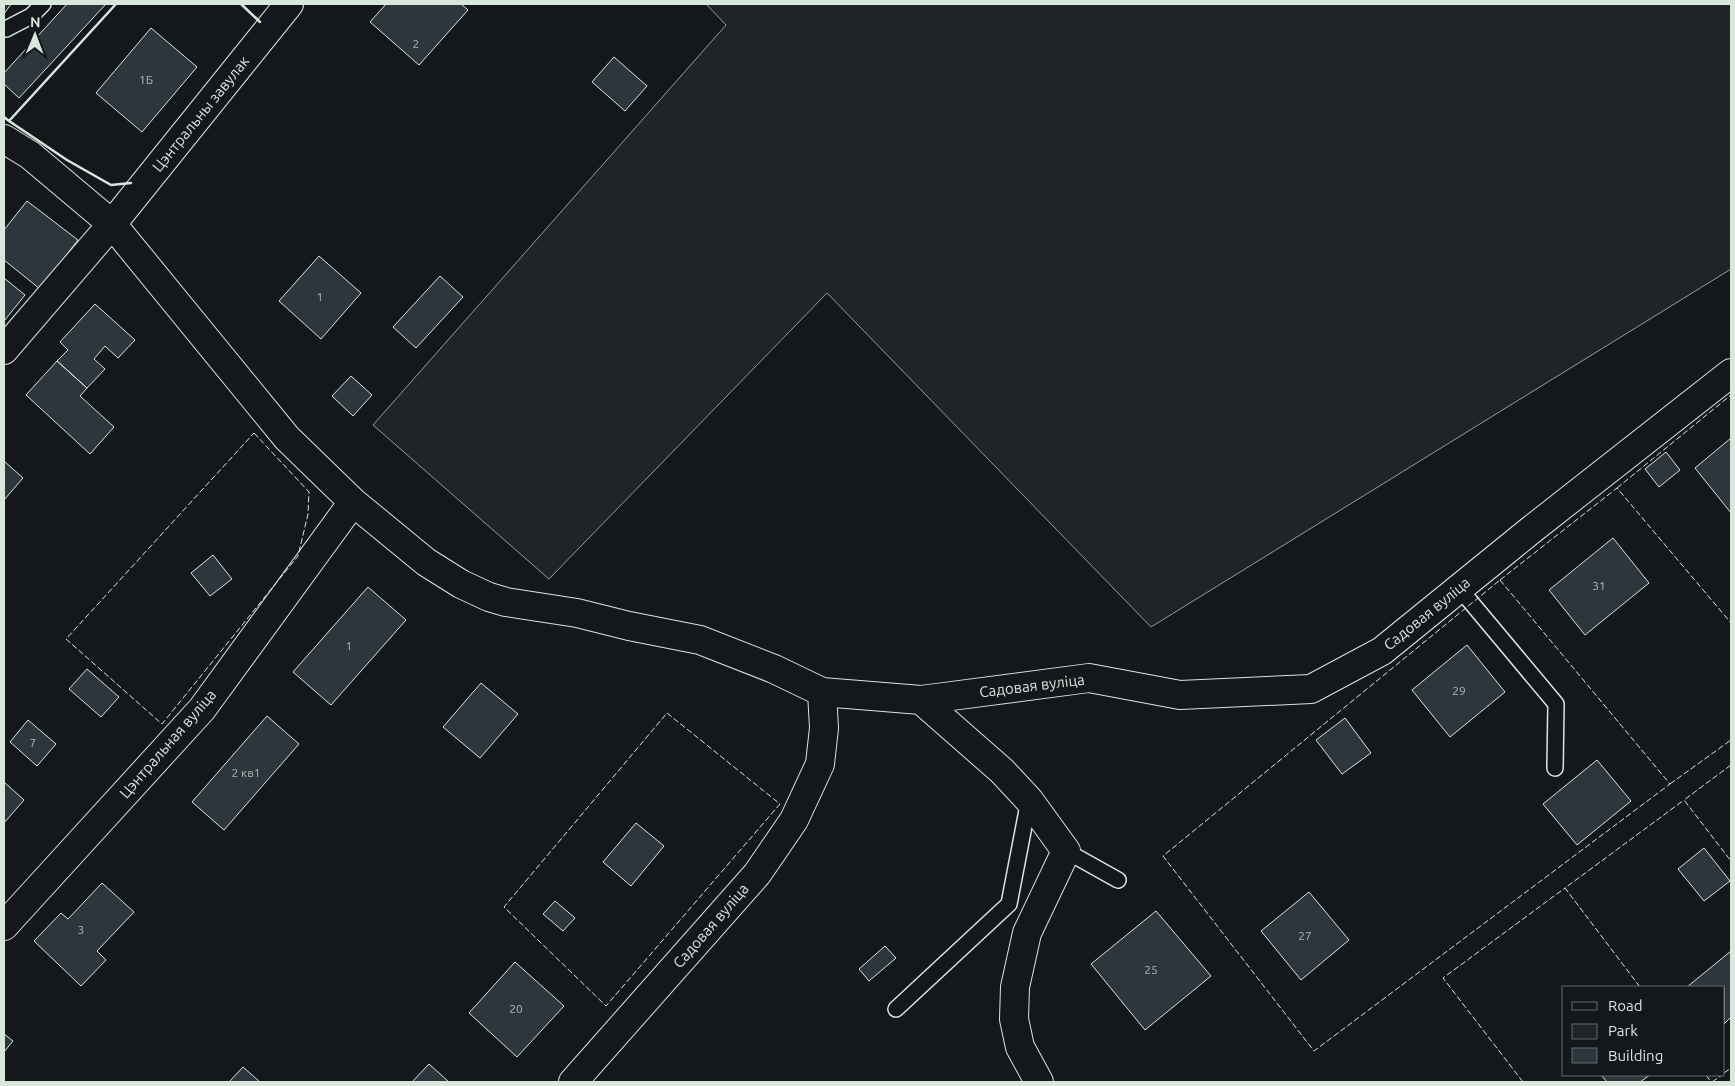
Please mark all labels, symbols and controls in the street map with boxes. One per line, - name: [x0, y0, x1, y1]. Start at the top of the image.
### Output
- north arrow: [10, 10, 60, 60]
- text: N: [30, 14, 41, 30]
- house number: 2: [413, 37, 419, 50]
- street label: Цэнтральны завулак: [149, 52, 253, 175]
- house number: 1Б: [139, 73, 153, 86]
- house number: 1: [317, 290, 323, 303]
- street label: Садовая вуліца: [1380, 574, 1473, 654]
- house number: 31: [1592, 579, 1606, 592]
- house number: 1: [346, 639, 352, 652]
- street label: Садовая вуліца: [978, 671, 1086, 700]
- house number: 29: [1452, 684, 1466, 697]
- street label: Цэнтральная вуліца: [116, 686, 219, 801]
- house number: 7: [30, 736, 36, 749]
- house number: 2 кв1: [231, 766, 261, 779]
- street label: Садовая вуліца: [669, 880, 752, 971]
- house number: 3: [78, 923, 84, 936]
- house number: 27: [1298, 929, 1312, 942]
- house number: 25: [1144, 963, 1158, 976]
- legend: [1562, 986, 1725, 1076]
- text: Road: [1608, 997, 1643, 1014]
- house number: 20: [509, 1002, 523, 1015]
- text: Park: [1608, 1022, 1638, 1039]
- text: Building: [1608, 1047, 1663, 1064]

